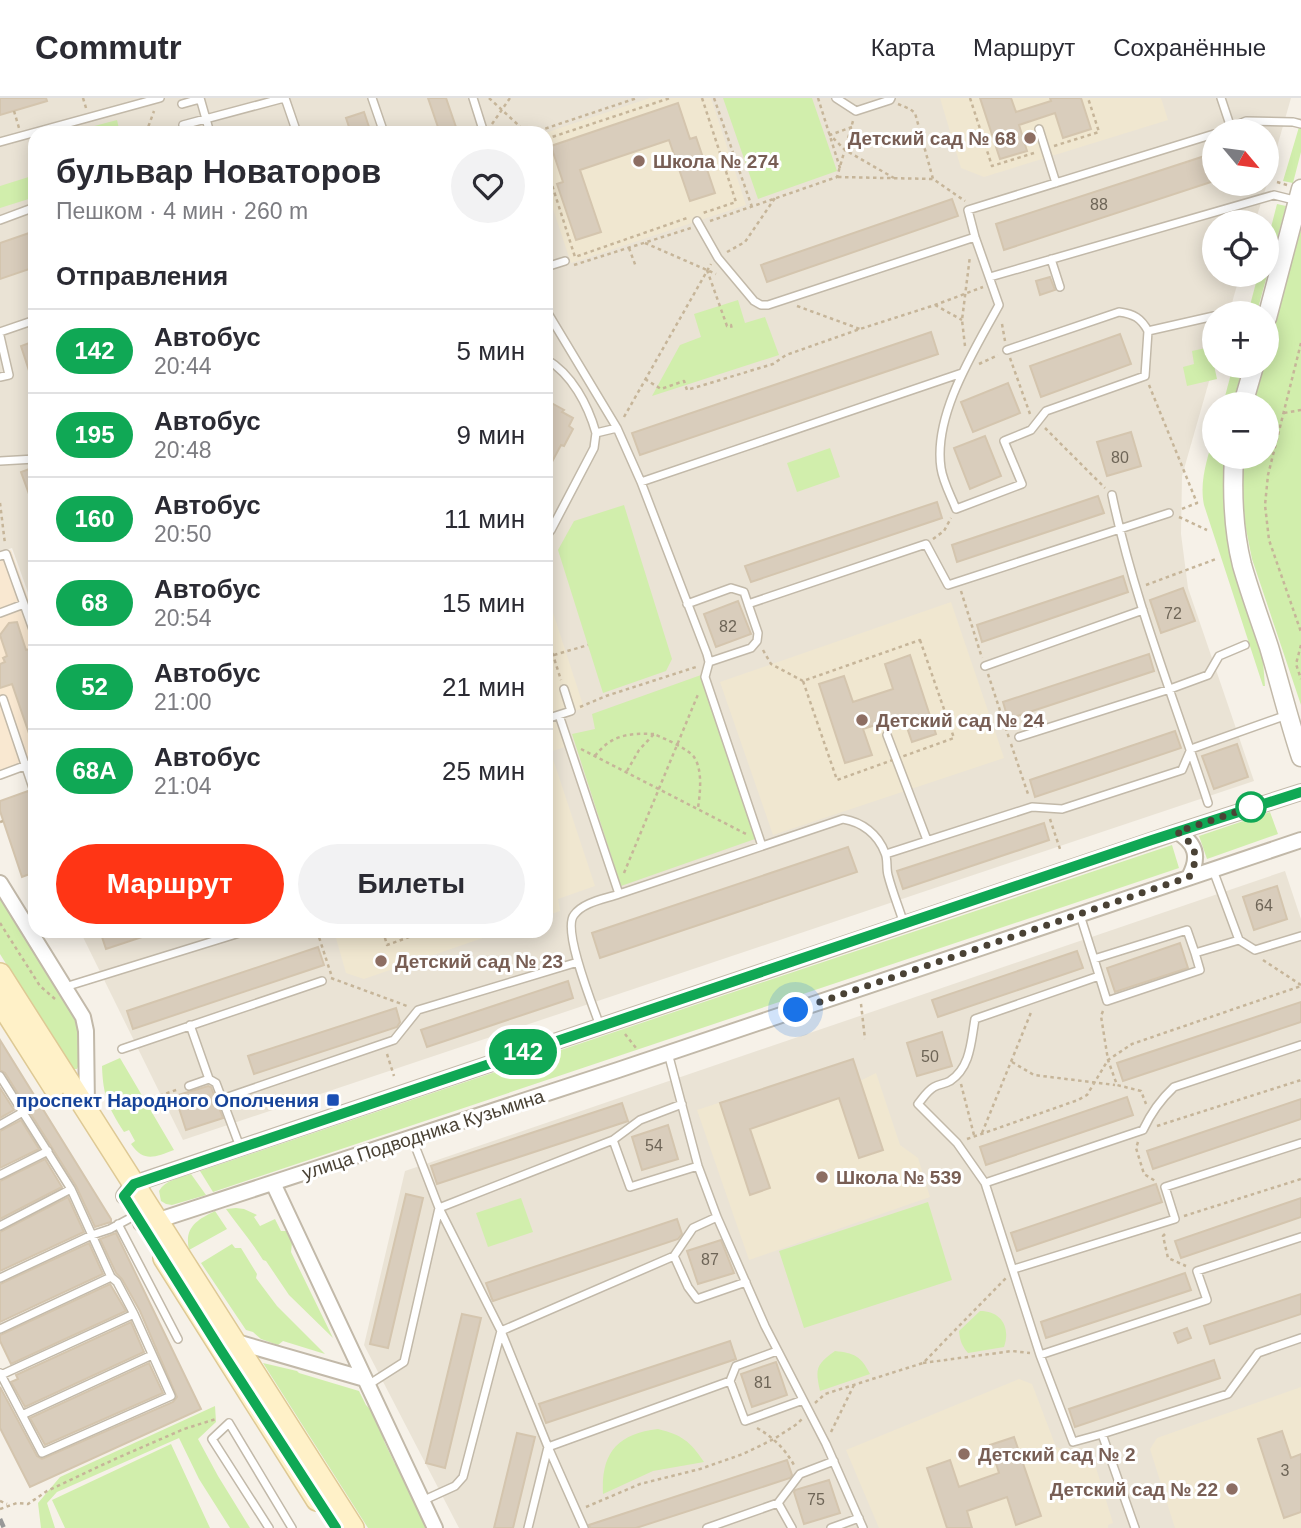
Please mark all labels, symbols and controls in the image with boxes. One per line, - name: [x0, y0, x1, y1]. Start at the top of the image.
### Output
- text: Commutr: [35, 29, 182, 66]
- text: Карта: [871, 34, 935, 61]
- text: Маршрут: [973, 34, 1075, 61]
- text: Сохранённые: [1113, 34, 1266, 61]
- north arrow: [1202, 119, 1279, 196]
- map controls: [1202, 119, 1279, 469]
- place label: Детский сад № 68: [848, 128, 1016, 149]
- marker: Детский сад № 68: [1022, 130, 1038, 146]
- button: heart: [451, 149, 525, 223]
- place label: Школа № 274: [653, 151, 779, 172]
- text: бульвар Новаторов: [56, 153, 381, 190]
- marker: Школа № 274: [631, 153, 647, 169]
- house number: 88: [1090, 196, 1108, 213]
- text: Пешком · 4 мин · 260 m: [56, 198, 308, 224]
- button: locate: [1202, 210, 1279, 287]
- text: Отправления: [56, 261, 228, 291]
- button: +: [1202, 301, 1279, 378]
- text: Автобус: [154, 322, 261, 352]
- text: 5 мин: [457, 336, 525, 366]
- text: 142: [74, 337, 115, 364]
- text: 20:44: [154, 353, 212, 379]
- button: −: [1202, 392, 1279, 469]
- text: Автобус: [154, 406, 261, 436]
- text: 9 мин: [457, 420, 525, 450]
- text: 195: [74, 421, 115, 448]
- text: 20:48: [154, 437, 212, 463]
- house number: 80: [1111, 449, 1129, 466]
- text: Автобус: [154, 490, 261, 520]
- text: 11 мин: [444, 504, 525, 534]
- text: 160: [74, 505, 115, 532]
- text: 20:50: [154, 521, 212, 547]
- text: Автобус: [154, 574, 261, 604]
- text: 15 мин: [442, 588, 525, 618]
- text: 68: [81, 589, 108, 616]
- text: 20:54: [154, 605, 212, 631]
- house number: 72: [1164, 605, 1182, 622]
- house number: 82: [719, 618, 737, 635]
- text: Автобус: [154, 658, 261, 688]
- text: 21 мин: [442, 672, 525, 702]
- text: 52: [81, 673, 108, 700]
- text: 21:00: [154, 689, 212, 715]
- place label: Детский сад № 24: [876, 710, 1045, 731]
- marker: Детский сад № 24: [854, 712, 870, 728]
- text: Автобус: [154, 742, 261, 772]
- text: 25 мин: [442, 756, 525, 786]
- text: 68А: [72, 757, 117, 784]
- text: 21:04: [154, 773, 212, 799]
- unlabelled marker: [1236, 792, 1266, 822]
- button: Маршрут: [56, 844, 284, 924]
- button: Билеты: [298, 844, 525, 924]
- house number: 64: [1255, 897, 1273, 914]
- place label: Детский сад № 23: [395, 951, 563, 972]
- marker: Детский сад № 23: [373, 953, 389, 969]
- your location: [778, 992, 813, 1027]
- line badge: 142: [483, 1029, 563, 1075]
- text: 142: [503, 1038, 543, 1065]
- house number: 50: [921, 1048, 939, 1065]
- street label: улица Подводника Кузьмина: [300, 1085, 547, 1184]
- place label: проспект Народного Ополчения: [16, 1090, 319, 1111]
- marker: проспект Народного Ополчения: [325, 1092, 341, 1108]
- house number: 54: [645, 1137, 663, 1154]
- place label: Школа № 539: [836, 1167, 962, 1188]
- marker: Школа № 539: [814, 1169, 830, 1185]
- house number: 87: [701, 1251, 719, 1268]
- house number: 81: [754, 1374, 772, 1391]
- place label: Детский сад № 2: [978, 1444, 1136, 1465]
- marker: Детский сад № 2: [956, 1446, 972, 1462]
- house number: 3: [1281, 1462, 1290, 1479]
- place label: Детский сад № 22: [1050, 1479, 1218, 1500]
- marker: Детский сад № 22: [1224, 1481, 1240, 1497]
- house number: 75: [807, 1491, 825, 1508]

